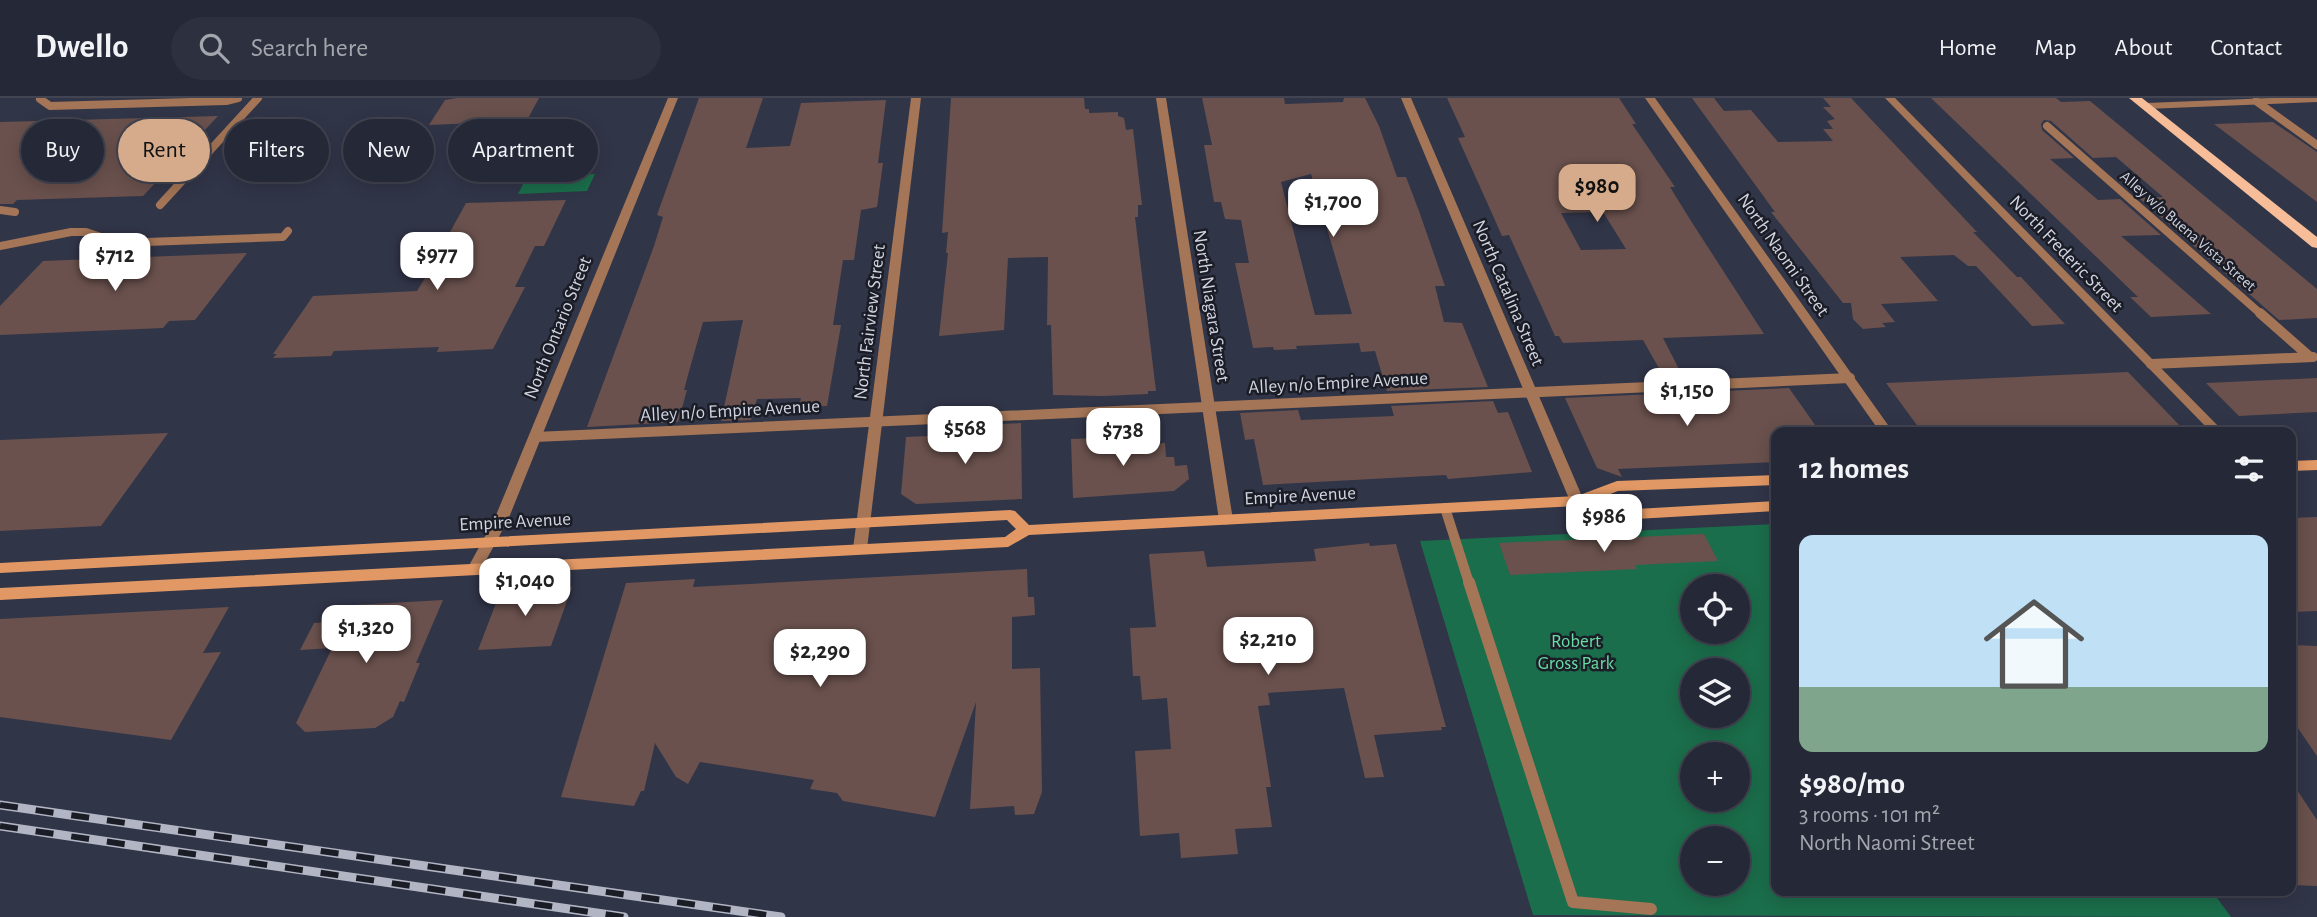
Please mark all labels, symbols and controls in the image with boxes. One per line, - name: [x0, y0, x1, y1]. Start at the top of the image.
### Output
- search box: [171, 17, 661, 80]
- icon: search: [195, 29, 233, 67]
- text: Dwello: [35, 31, 129, 64]
- text: Search here: [251, 35, 368, 61]
- text: Home: [1939, 36, 1997, 60]
- text: Map: [2035, 36, 2077, 60]
- text: About: [2115, 36, 2172, 60]
- text: Contact: [2210, 36, 2282, 60]
- chip: Buy: [21, 119, 104, 182]
- chip: Rent: [118, 119, 210, 182]
- chip: Filters: [224, 119, 329, 182]
- chip: New: [343, 119, 434, 182]
- chip: Apartment: [448, 119, 598, 182]
- pin: $980: [1556, 164, 1638, 224]
- street label: Alley w/o Buena Vista Street: [2116, 168, 2259, 295]
- text: $980: [1575, 175, 1619, 198]
- pin: $1,700: [1276, 180, 1390, 239]
- text: $1,700: [1304, 190, 1362, 213]
- street label: North Naomi Street: [1734, 190, 1832, 320]
- street label: North Frederic Street: [2006, 192, 2126, 316]
- street label: North Catalina Street: [1469, 217, 1547, 369]
- street label: North Niagara Street: [1190, 229, 1232, 383]
- pin: $977: [396, 232, 478, 292]
- pin: $712: [74, 234, 156, 293]
- text: $977: [416, 243, 458, 266]
- street label: North Fairview Street: [851, 243, 889, 401]
- text: $712: [95, 244, 135, 267]
- street label: North Ontario Street: [521, 254, 595, 402]
- pin: $1,150: [1630, 368, 1744, 428]
- street label: Alley n/o Empire Avenue: [1248, 369, 1428, 397]
- text: $1,150: [1660, 379, 1714, 402]
- street label: Alley n/o Empire Avenue: [640, 397, 820, 425]
- pin: $568: [924, 406, 1006, 466]
- pin: $738: [1082, 408, 1164, 468]
- text: $568: [944, 417, 986, 440]
- text: $738: [1102, 419, 1144, 442]
- icon: filters: [2230, 450, 2268, 488]
- text: 12 homes: [1799, 454, 1909, 484]
- street label: Empire Avenue: [1244, 484, 1356, 508]
- pin: $986: [1563, 494, 1645, 554]
- text: $986: [1582, 505, 1626, 528]
- street label: Empire Avenue: [459, 510, 571, 534]
- pin: $1,040: [468, 559, 582, 618]
- text: $1,040: [495, 569, 555, 592]
- map controls: [1680, 574, 1750, 896]
- button: locate: [1680, 574, 1750, 644]
- icon: home: [1971, 581, 2097, 707]
- pin: $1,320: [309, 606, 423, 665]
- text: $1,320: [338, 616, 394, 639]
- pin: $2,210: [1211, 618, 1325, 677]
- text: $2,210: [1239, 628, 1297, 651]
- pin: $2,290: [763, 630, 877, 689]
- park label: Robert Gross Park: [1538, 632, 1615, 673]
- text: $2,290: [790, 640, 850, 663]
- button: layers: [1680, 658, 1750, 728]
- button: +: [1680, 742, 1750, 812]
- text: $980/mo: [1799, 769, 1905, 799]
- text: 3 rooms · 101 m²: [1799, 804, 1940, 827]
- button: −: [1680, 826, 1750, 896]
- text: North Naomi Street: [1799, 832, 1975, 855]

